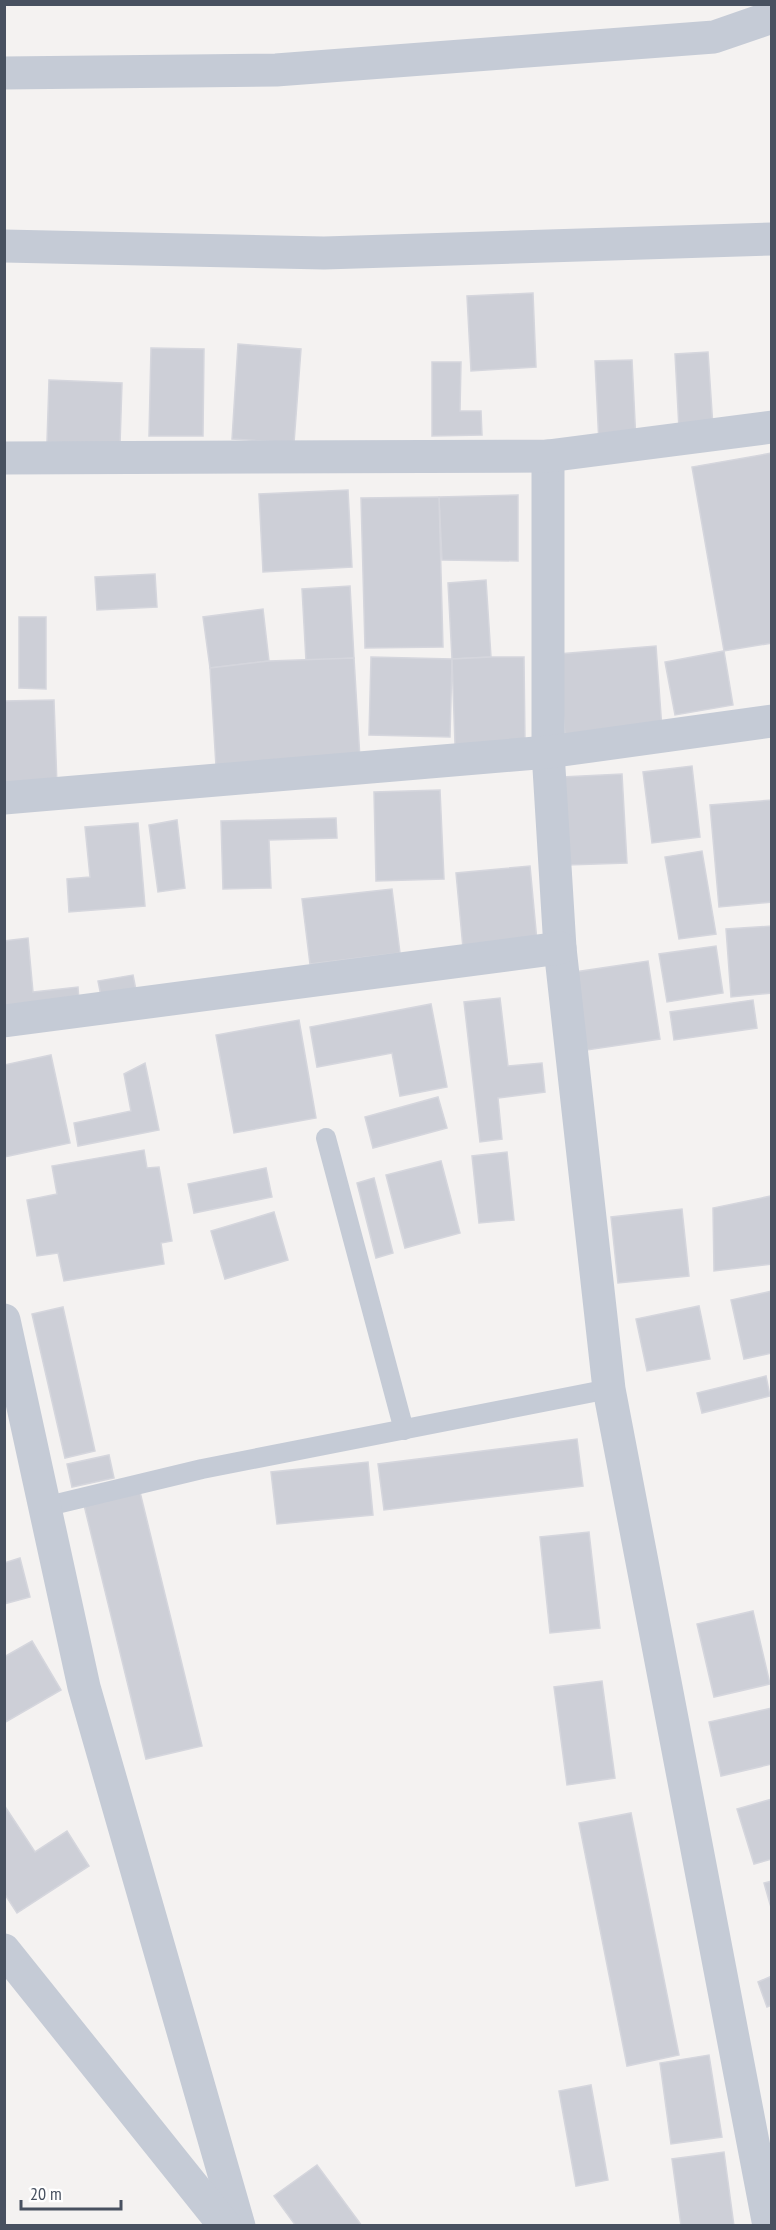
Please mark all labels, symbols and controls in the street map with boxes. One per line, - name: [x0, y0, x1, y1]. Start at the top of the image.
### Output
- scale bar: [21, 2173, 122, 2211]
- text: 20 m: [30, 2182, 62, 2205]

